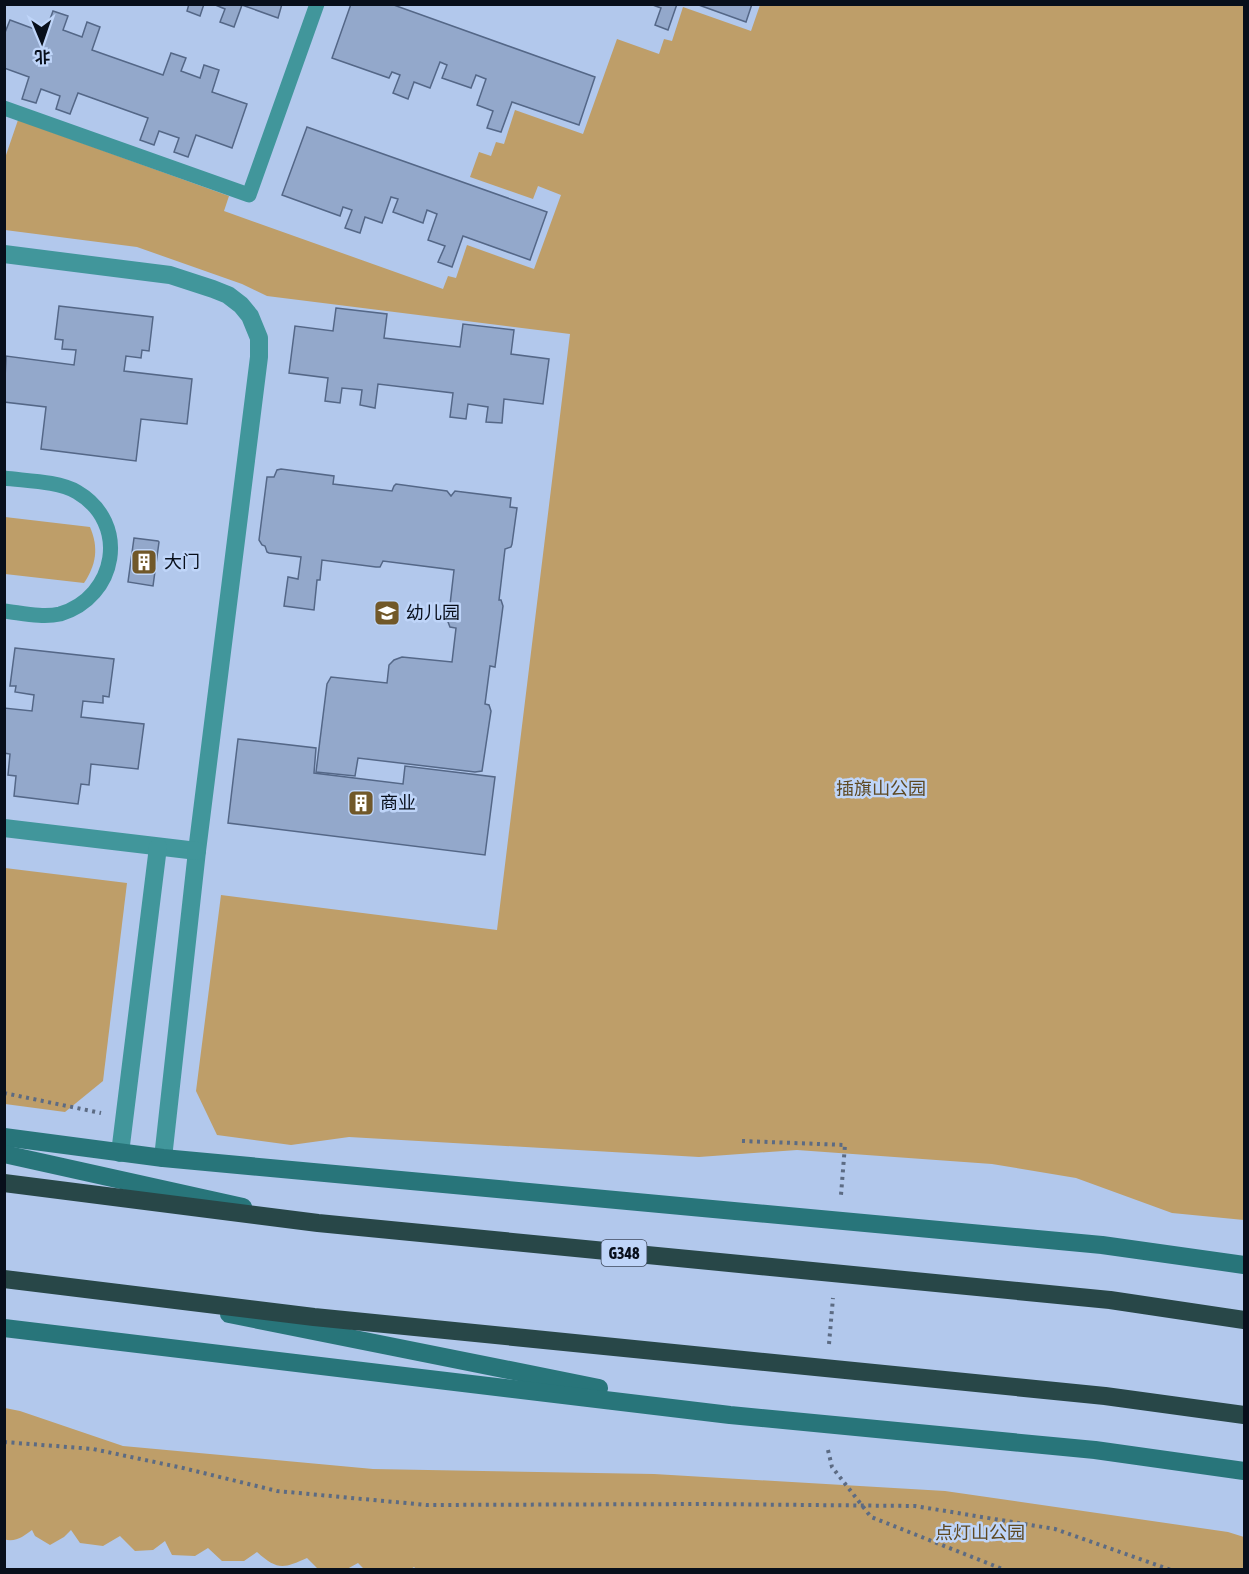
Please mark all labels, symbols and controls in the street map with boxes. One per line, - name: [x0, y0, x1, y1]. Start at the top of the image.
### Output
- north arrow: [12, 12, 72, 72]
- text: 北: [34, 48, 51, 66]
- building icon: 大门: [129, 547, 159, 577]
- place label: 大门: [164, 551, 200, 572]
- school or university icon: 幼儿园: [372, 598, 402, 628]
- place label: 幼儿园: [406, 602, 460, 623]
- park label: 插旗山公园: [836, 778, 926, 799]
- building icon: 商业: [346, 788, 376, 818]
- place label: 商业: [380, 792, 416, 813]
- road number: G348: [602, 1240, 646, 1266]
- park label: 点灯山公园: [935, 1522, 1025, 1543]

